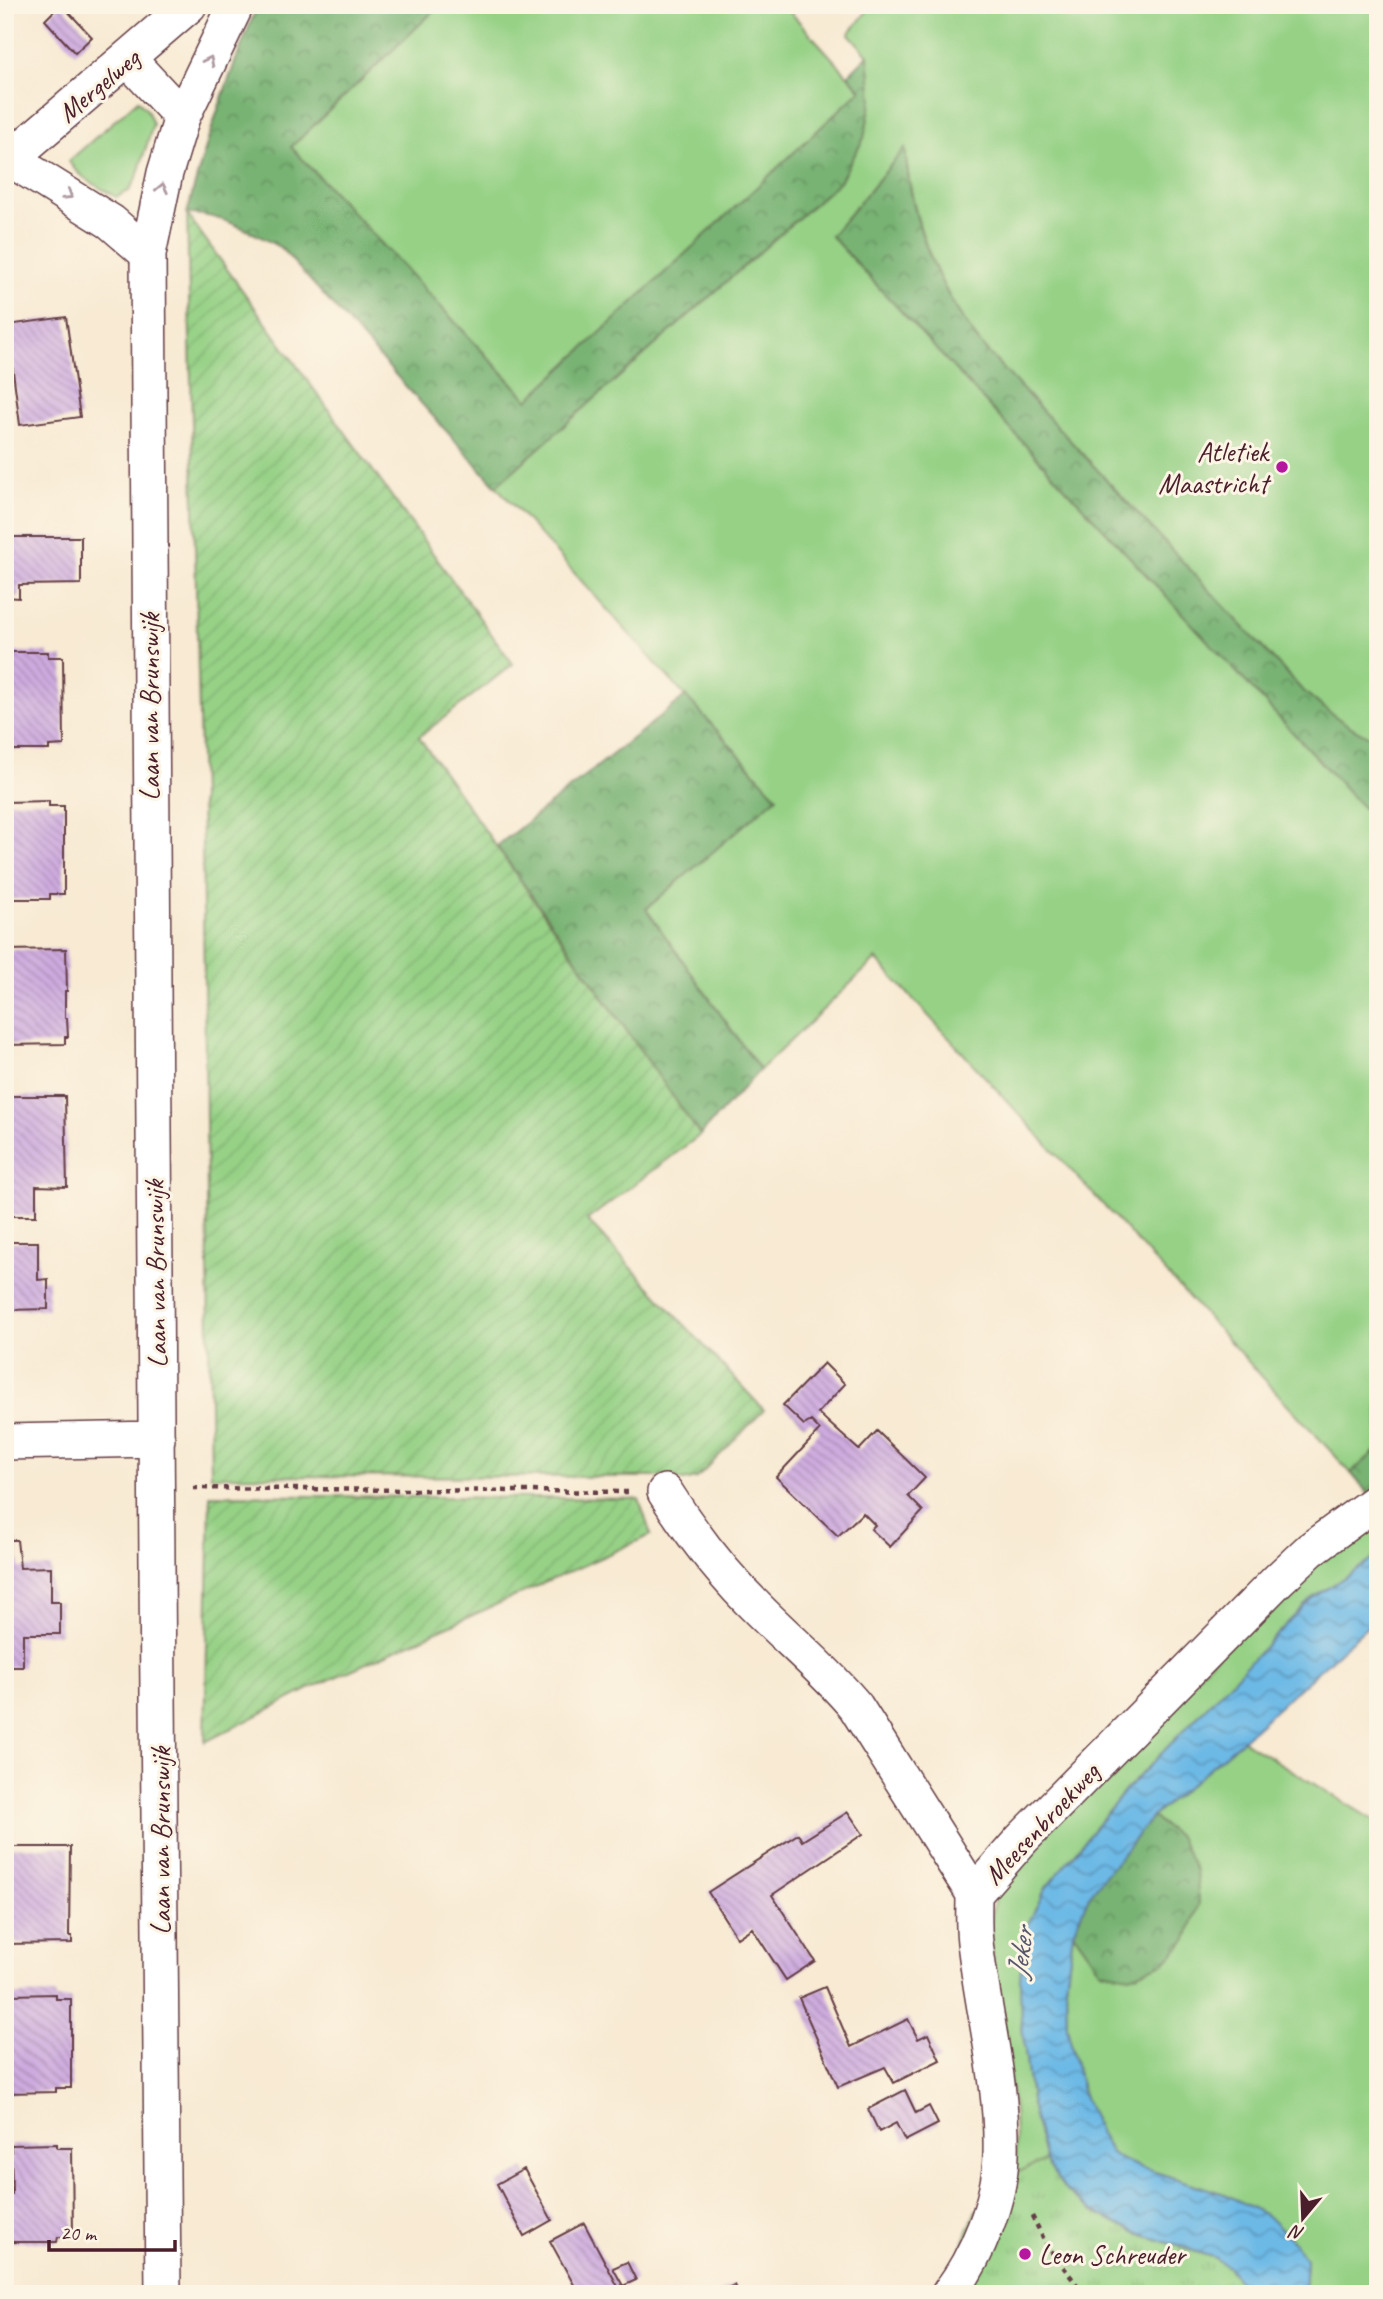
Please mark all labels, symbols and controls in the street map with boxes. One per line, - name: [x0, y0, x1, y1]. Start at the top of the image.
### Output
- street label: Mergelweg: [50, 40, 148, 130]
- one-way arrow: [201, 56, 215, 68]
- one-way arrow: [153, 182, 168, 194]
- one-way arrow: [60, 186, 73, 199]
- place label: Atletiek Maastricht: [1158, 434, 1272, 501]
- marker: Atletiek Maastricht: [1274, 459, 1290, 475]
- street label: Laan van Brunswijk: [132, 611, 167, 801]
- street label: Laan van Brunswijk: [136, 1178, 175, 1368]
- street label: Laan van Brunswijk: [143, 1745, 178, 1935]
- street label: Meesenbroekweg: [976, 1754, 1108, 1892]
- water label: Jeker: [998, 1922, 1042, 1983]
- north arrow: [1268, 2184, 1338, 2254]
- scale bar: [49, 2208, 175, 2252]
- text: N: [1285, 2219, 1307, 2246]
- text: 20 m: [60, 2220, 98, 2246]
- place label: Leon Schreuder: [1039, 2237, 1187, 2272]
- marker: Leon Schreuder: [1017, 2246, 1033, 2262]

